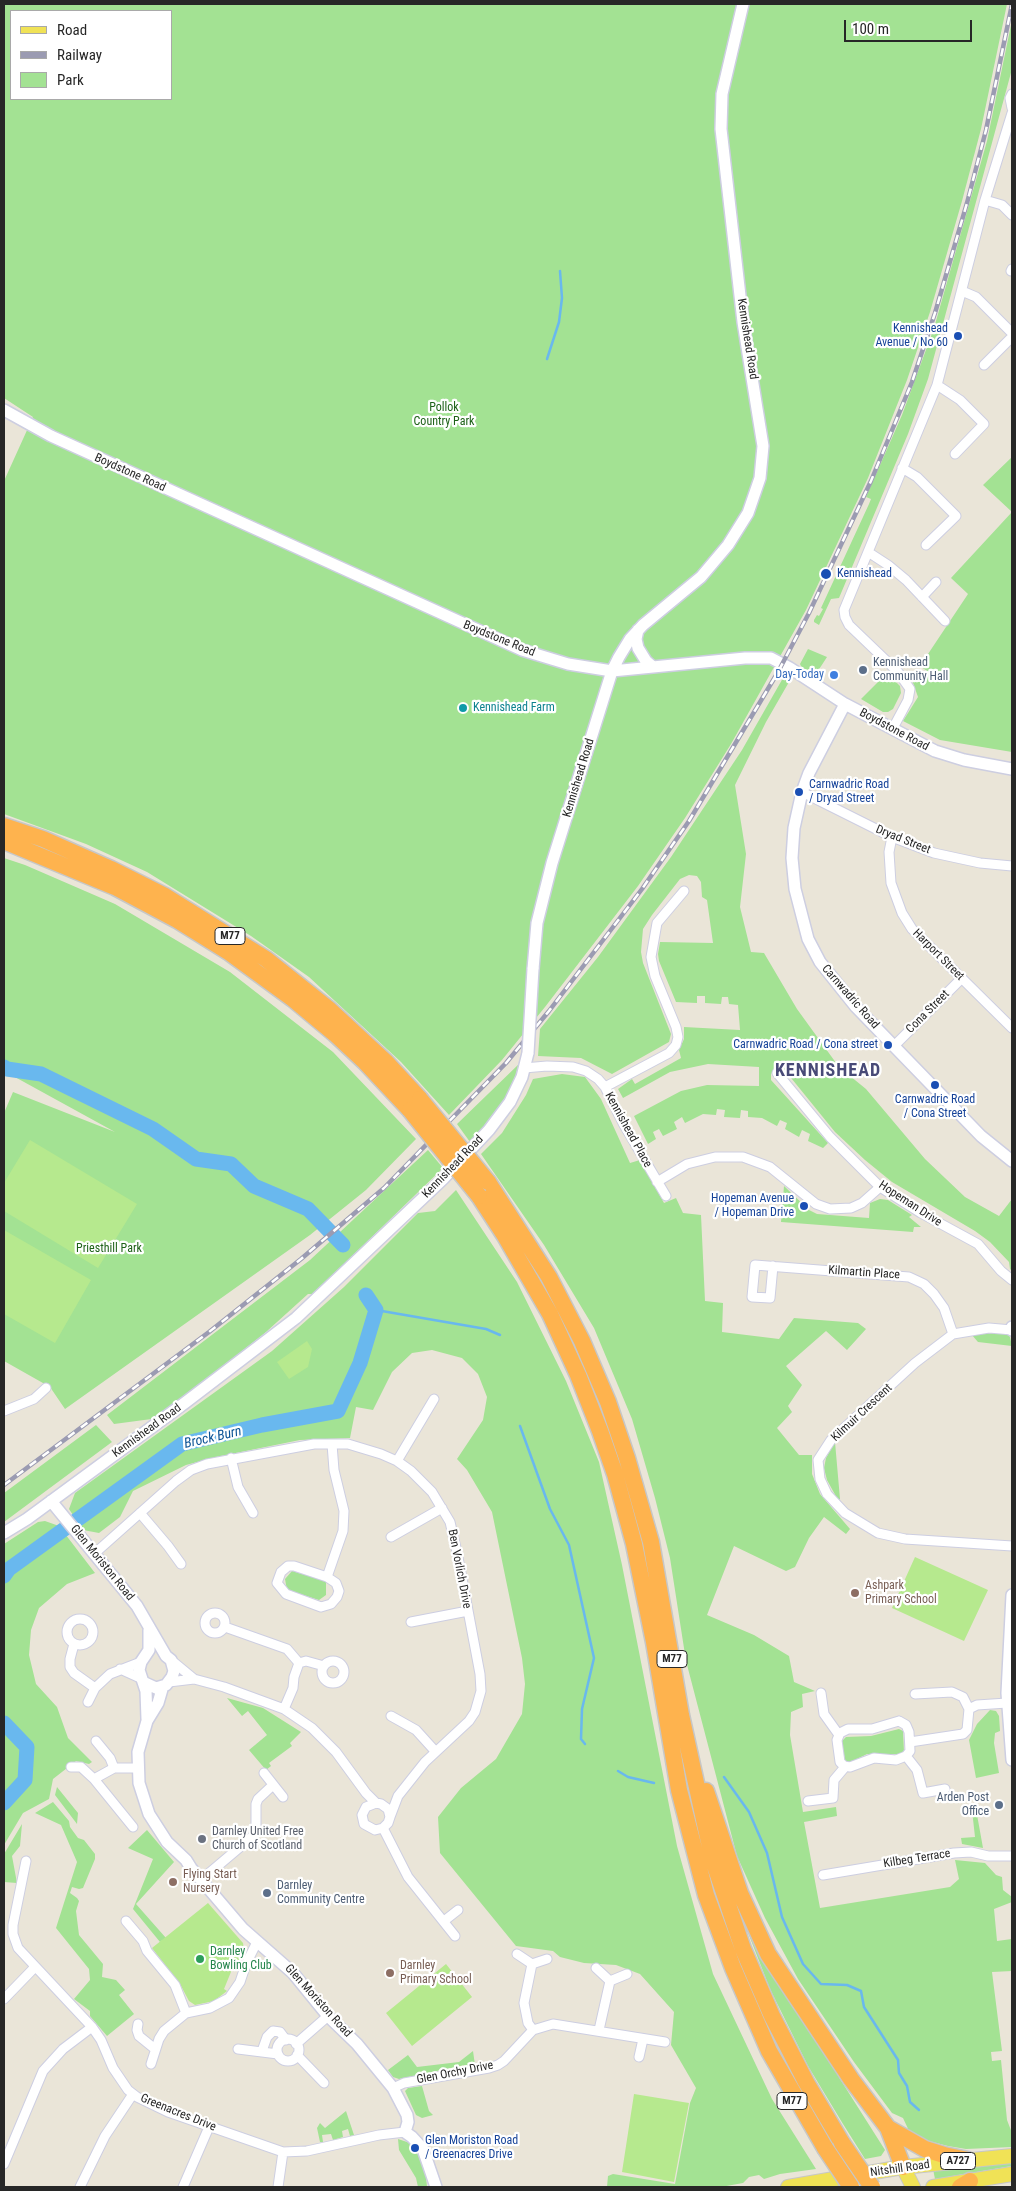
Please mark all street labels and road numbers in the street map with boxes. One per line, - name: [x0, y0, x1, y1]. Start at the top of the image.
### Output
- street label: Kennishead Road: [733, 297, 761, 381]
- street label: Boydstone Road: [92, 451, 168, 495]
- street label: Boydstone Road: [461, 618, 537, 660]
- street label: Boydstone Road: [857, 706, 931, 754]
- street label: Kennishead Road: [560, 737, 598, 819]
- street label: Dryad Street: [873, 822, 933, 858]
- street label: Harport Street: [909, 926, 967, 984]
- road number: M77: [215, 928, 245, 944]
- street label: Carnwadric Road: [818, 962, 882, 1032]
- street label: Cona Street: [903, 987, 953, 1037]
- street label: Kennishead Place: [601, 1090, 655, 1170]
- street label: Kennishead Road: [419, 1133, 487, 1201]
- street label: Hopeman Drive: [876, 1178, 944, 1230]
- street label: Kilmartin Place: [828, 1263, 900, 1283]
- street label: Kilmuir Crescent: [829, 1381, 895, 1445]
- street label: Kennishead Road: [110, 1401, 184, 1461]
- street label: Glen Moriston Road: [67, 1522, 137, 1604]
- street label: Ben Vorlich Drive: [444, 1528, 474, 1610]
- road number: M77: [657, 1650, 687, 1668]
- street label: Kilbeg Terrace: [883, 1847, 951, 1871]
- street label: Glen Moriston Road: [281, 1962, 355, 2040]
- street label: Glen Orchy Drive: [415, 2059, 495, 2087]
- street label: Greenacres Drive: [138, 2091, 218, 2135]
- road number: M77: [777, 2092, 807, 2110]
- road number: A727: [940, 2152, 976, 2170]
- street label: Nitshill Road: [869, 2158, 931, 2180]

